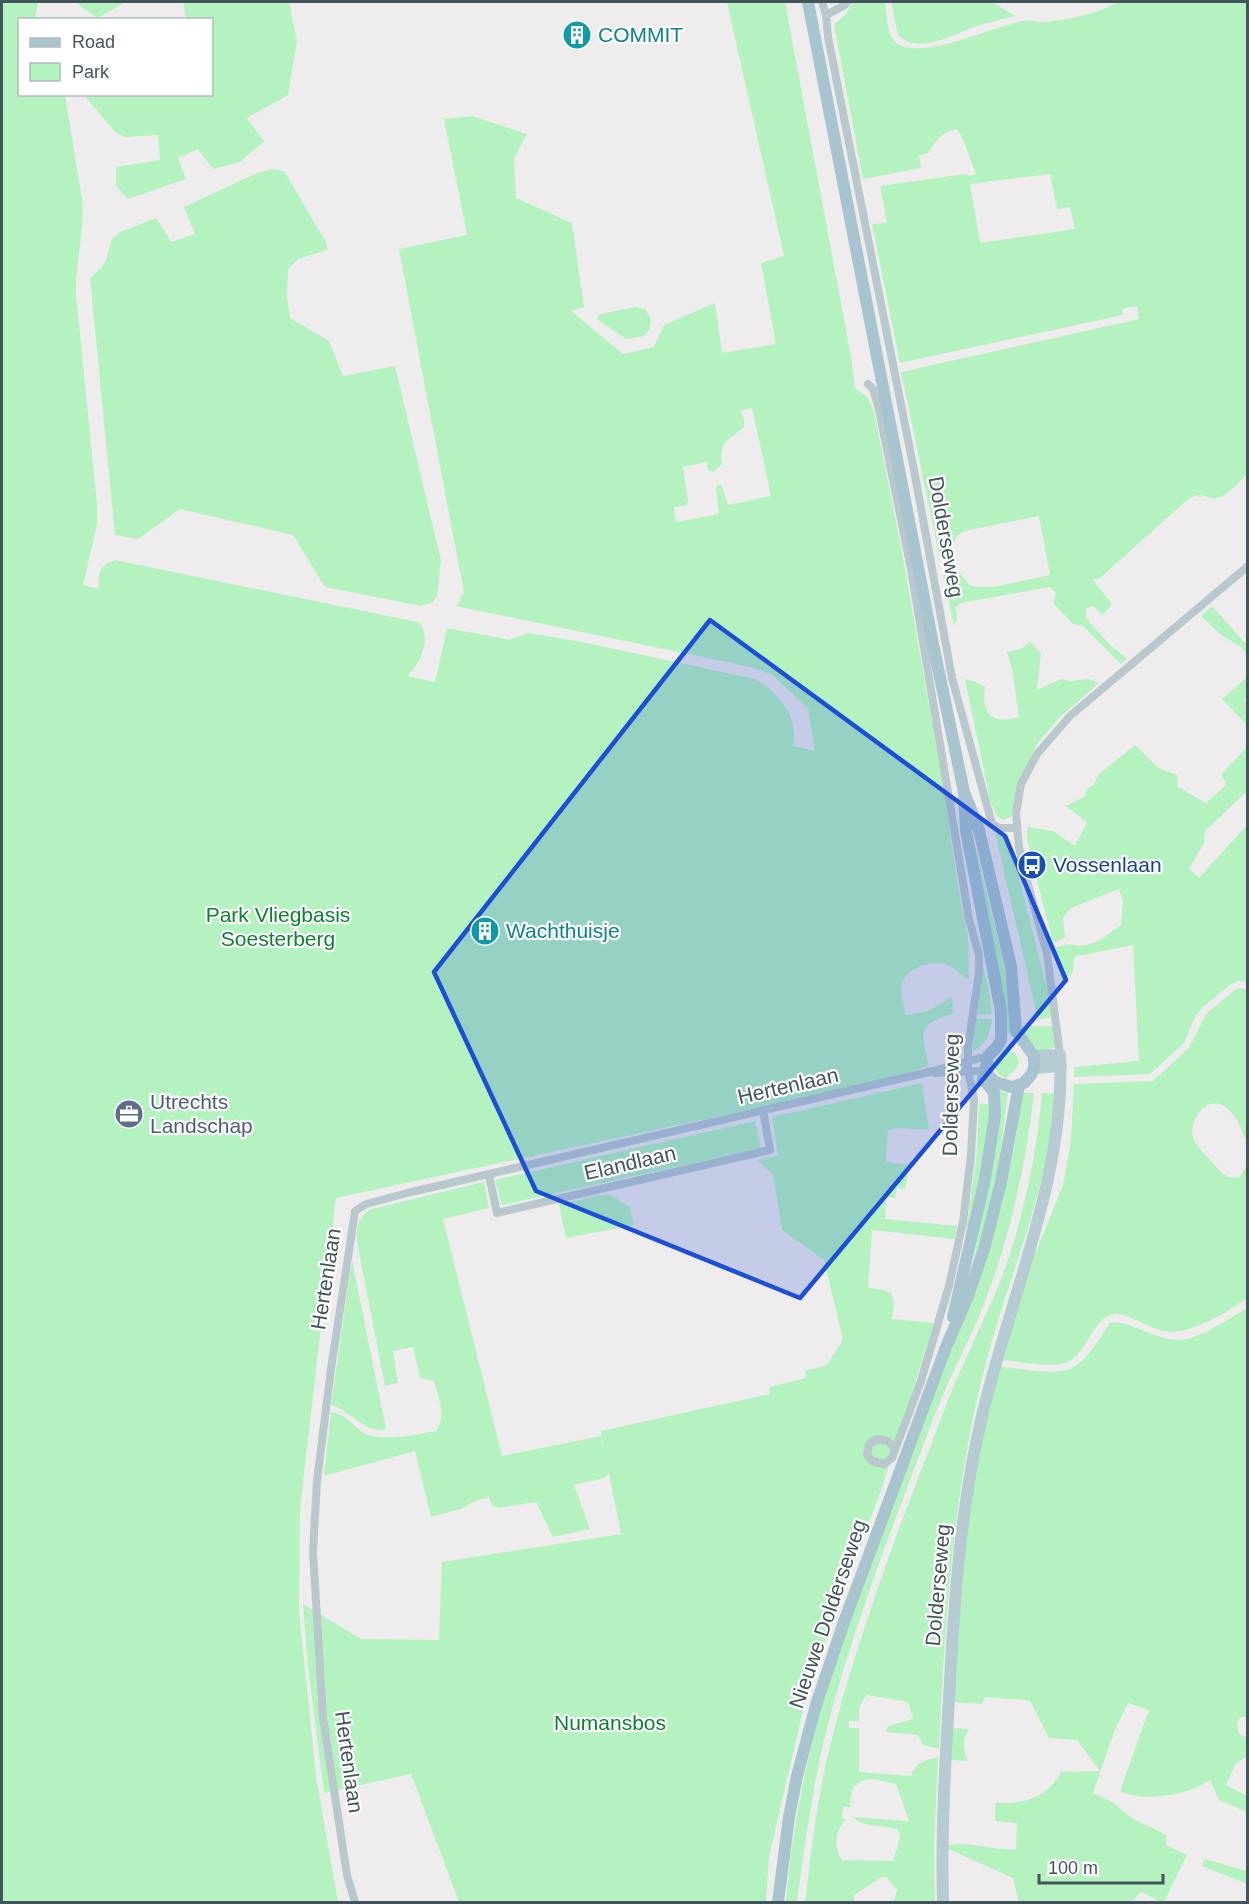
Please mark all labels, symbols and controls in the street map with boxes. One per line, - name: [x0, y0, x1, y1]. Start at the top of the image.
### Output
- legend: [18, 18, 213, 96]
- building icon: COMMIT: [561, 19, 593, 51]
- place label: COMMIT: [598, 23, 683, 46]
- text: Road: [72, 32, 115, 52]
- text: Park: [72, 62, 110, 82]
- street label: Dolderseweg: [925, 475, 968, 599]
- bus stop icon: Vossenlaan: [1016, 849, 1048, 881]
- place label: Vossenlaan: [1053, 853, 1162, 876]
- park label: Park Vliegbasis Soesterberg: [206, 903, 350, 950]
- building icon: Wachthuisje: [469, 915, 501, 947]
- place label: Wachthuisje: [506, 919, 620, 942]
- street label: Dolderseweg: [938, 1034, 963, 1156]
- street label: Hertenlaan: [735, 1063, 841, 1108]
- place label: Utrechts Landschap: [150, 1090, 253, 1137]
- office icon: Utrechts Landschap: [113, 1098, 145, 1130]
- street label: Elandlaan: [582, 1141, 678, 1184]
- street label: Hertenlaan: [306, 1226, 345, 1331]
- street label: Nieuwe Dolderseweg: [784, 1516, 871, 1711]
- street label: Dolderseweg: [921, 1523, 954, 1647]
- street label: Hertenlaan: [331, 1709, 368, 1814]
- park label: Numansbos: [554, 1711, 666, 1734]
- scale bar: [1039, 1847, 1164, 1885]
- text: 100 m: [1048, 1858, 1098, 1878]

